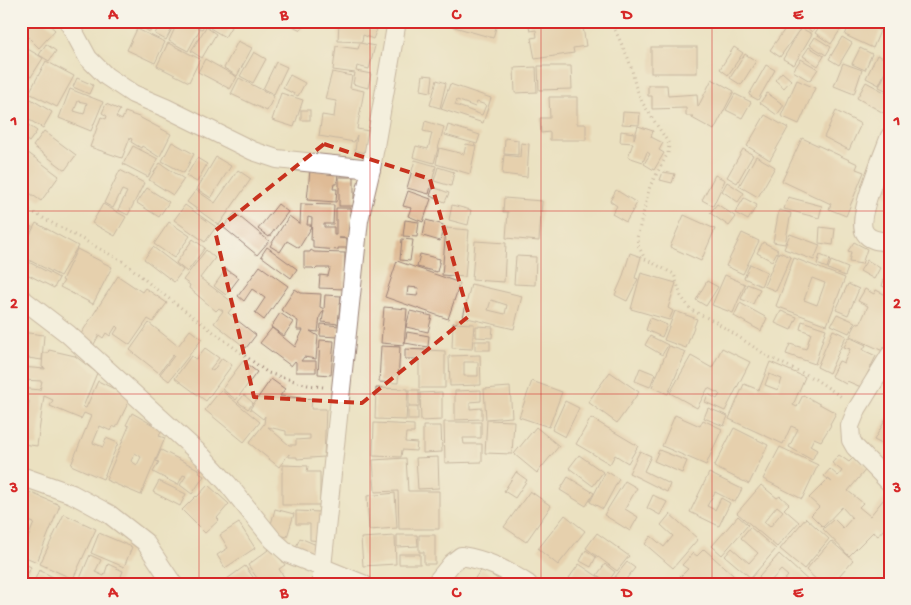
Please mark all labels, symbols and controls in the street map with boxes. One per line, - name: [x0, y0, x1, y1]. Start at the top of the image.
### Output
- text: A: [107, 7, 119, 26]
- text: B: [279, 7, 289, 26]
- text: C: [451, 7, 462, 26]
- text: D: [620, 7, 633, 26]
- text: E: [793, 7, 804, 26]
- text: 1: [10, 113, 17, 132]
- text: 1: [893, 113, 900, 132]
- text: 2: [10, 296, 18, 315]
- text: 2: [893, 296, 901, 315]
- text: 3: [9, 480, 18, 499]
- text: 3: [892, 480, 901, 499]
- text: A: [107, 585, 119, 604]
- text: B: [279, 585, 289, 604]
- text: C: [451, 585, 462, 604]
- text: D: [620, 585, 633, 604]
- text: E: [793, 585, 804, 604]

